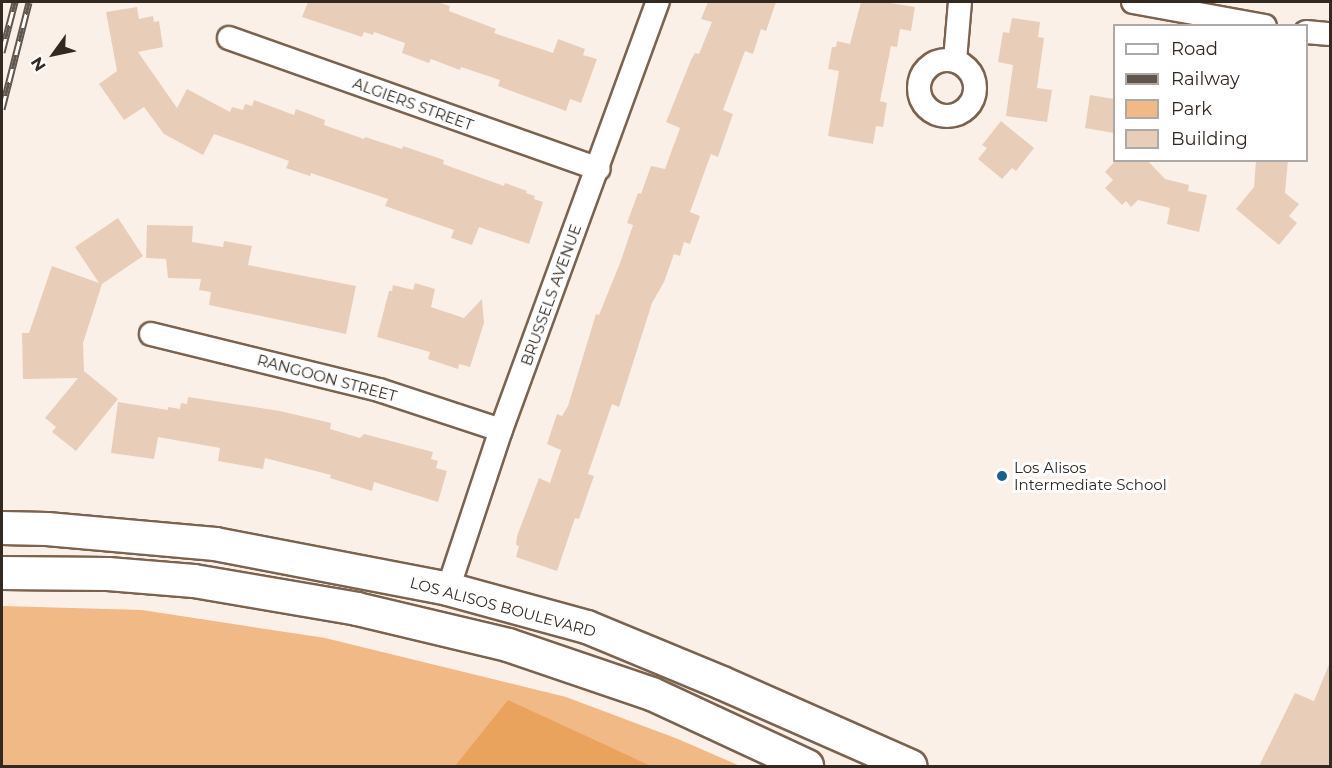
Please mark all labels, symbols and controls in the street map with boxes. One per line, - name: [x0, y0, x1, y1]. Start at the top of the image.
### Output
- north arrow: [24, 24, 84, 84]
- legend: [1113, 24, 1308, 162]
- text: Road: [1171, 38, 1218, 60]
- text: N: [27, 53, 50, 75]
- text: Railway: [1171, 68, 1240, 90]
- street label: ALGIERS STREET: [350, 74, 476, 134]
- text: Park: [1171, 98, 1212, 120]
- text: Building: [1171, 128, 1248, 150]
- street label: BRUSSELS AVENUE: [517, 222, 585, 368]
- street label: RANGOON STREET: [255, 351, 399, 405]
- place label: Los Alisos Intermediate School: [1014, 458, 1167, 493]
- marker: Los Alisos Intermediate School: [995, 469, 1009, 483]
- street label: LOS ALISOS BOULEVARD: [408, 573, 598, 641]

